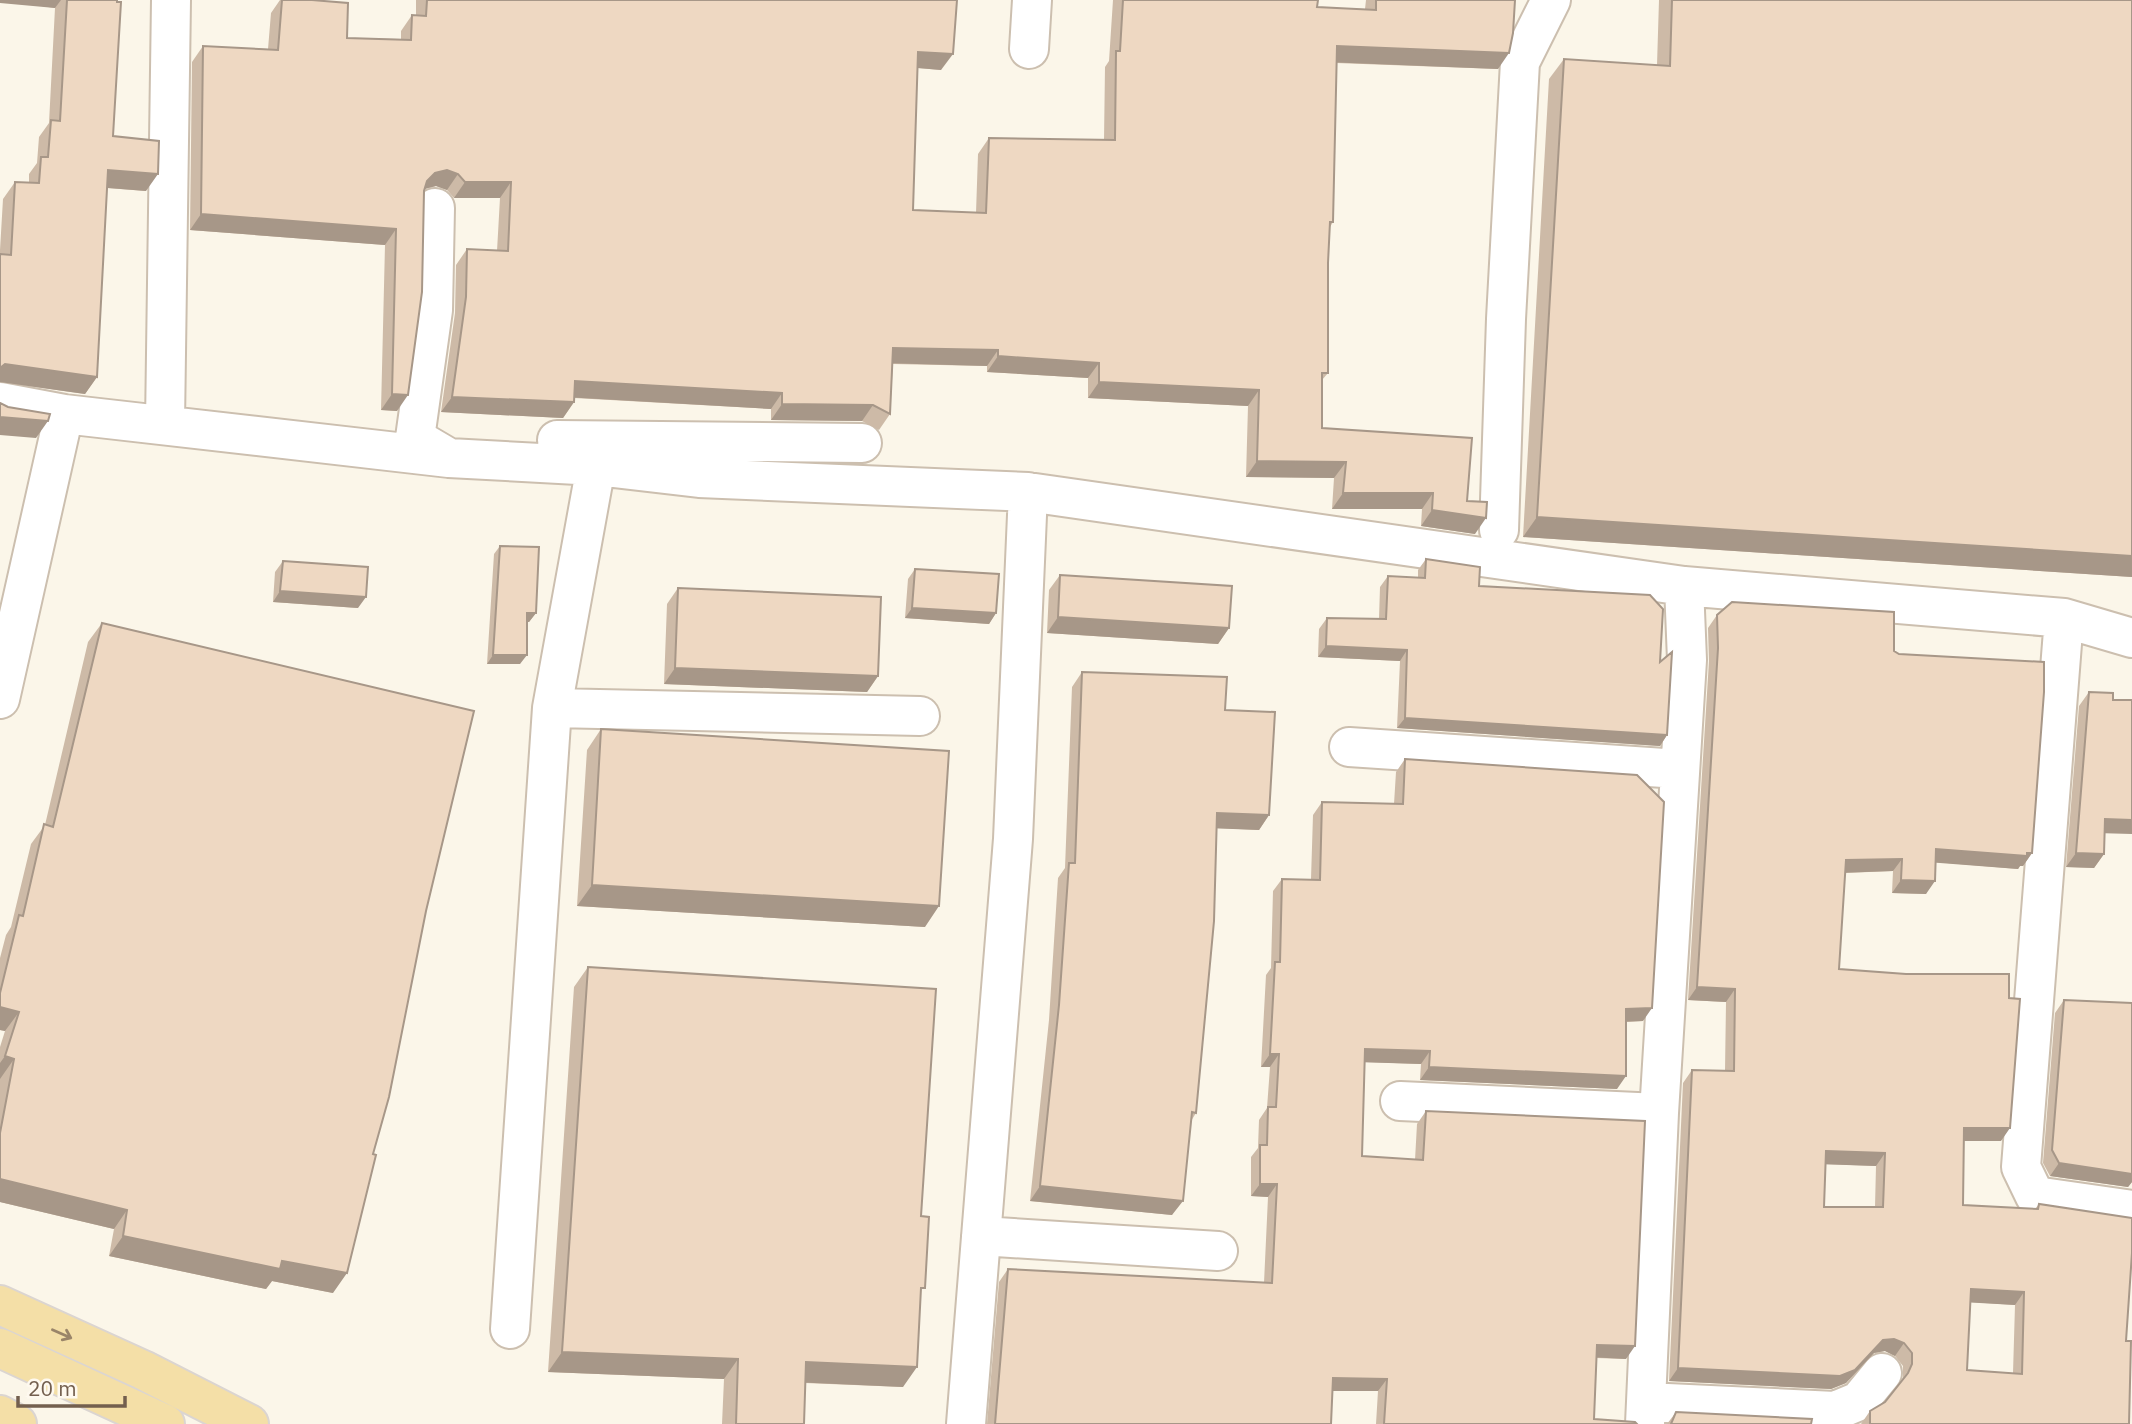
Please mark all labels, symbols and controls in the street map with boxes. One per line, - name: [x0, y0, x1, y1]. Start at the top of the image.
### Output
- one-way arrow: [51, 1328, 72, 1341]
- scale bar: [18, 1364, 124, 1408]
- text: 20 m: [28, 1374, 77, 1402]

